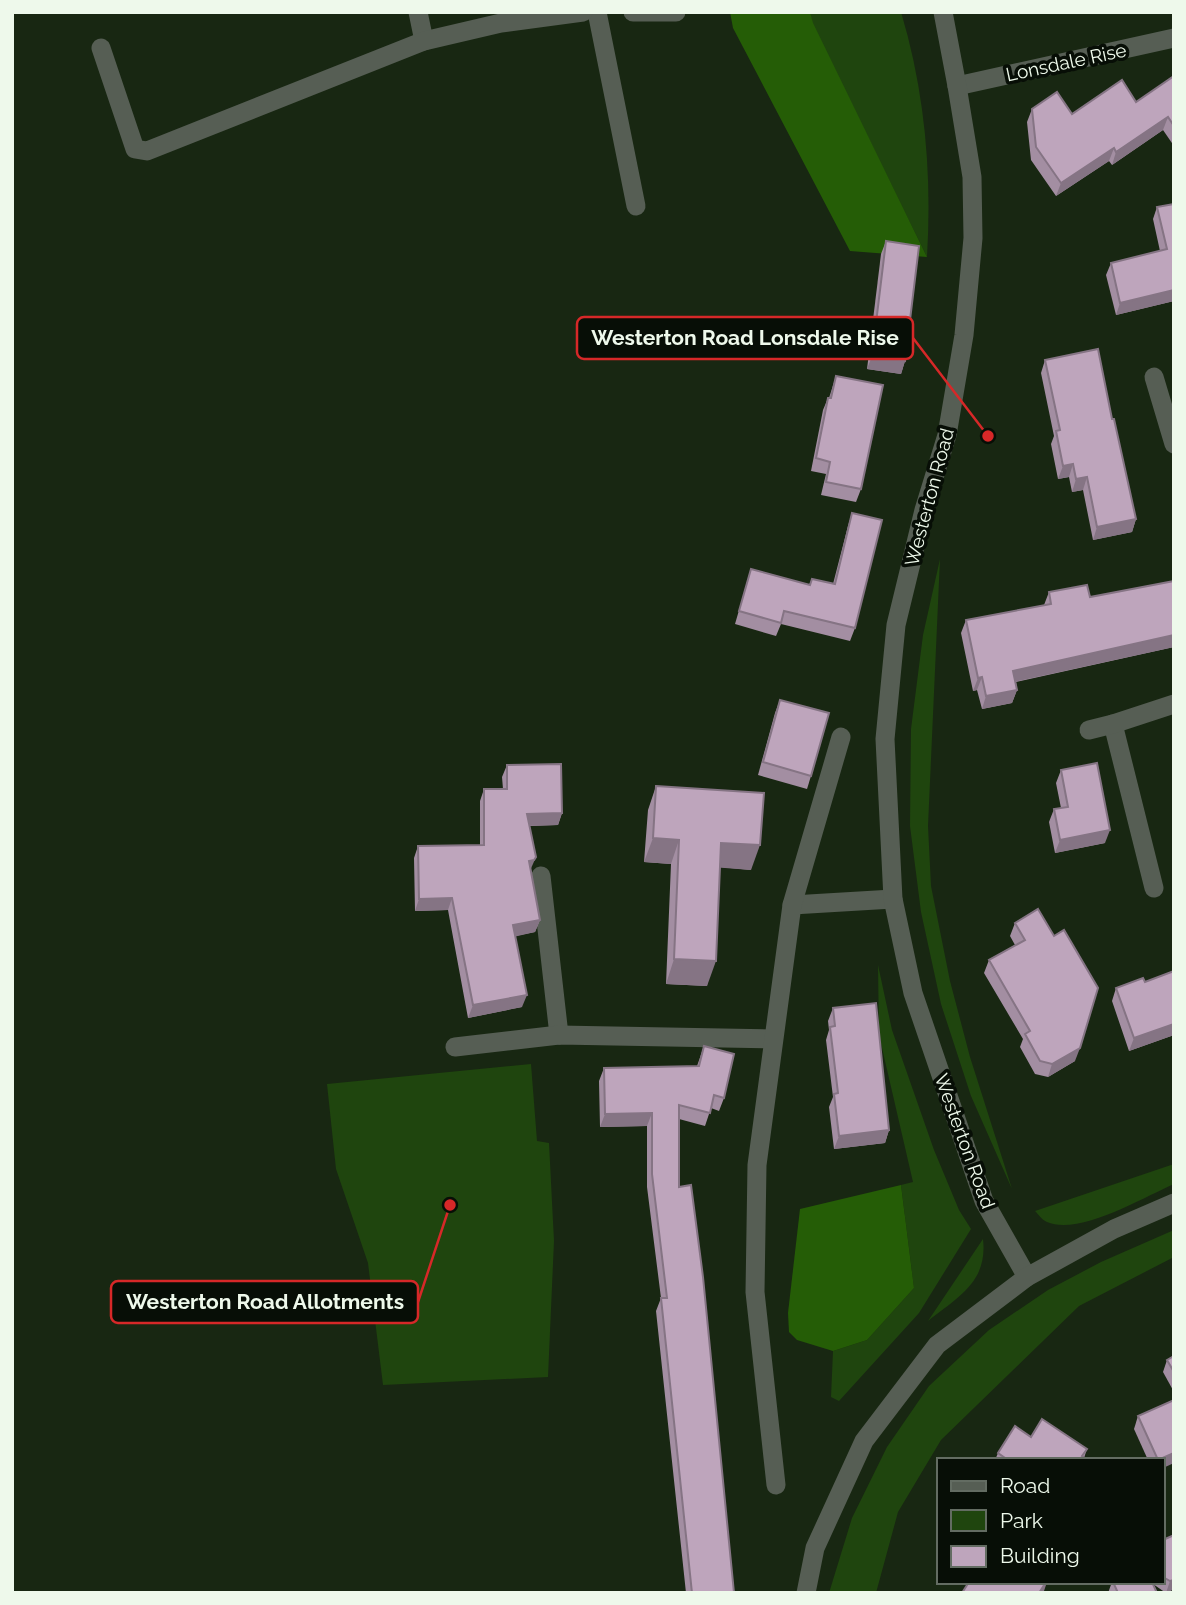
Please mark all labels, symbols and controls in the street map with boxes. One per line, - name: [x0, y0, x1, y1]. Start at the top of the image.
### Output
- street label: Lonsdale Rise: [1004, 38, 1128, 86]
- callout: Westerton Road Lonsdale Rise: [577, 317, 913, 359]
- text: Westerton Road Lonsdale Rise: [591, 325, 899, 350]
- street label: Westerton Road: [900, 426, 958, 568]
- street label: Westerton Road: [930, 1071, 1000, 1211]
- callout: Westerton Road Allotments: [111, 1281, 418, 1323]
- text: Westerton Road Allotments: [126, 1289, 404, 1314]
- legend: [937, 1458, 1165, 1584]
- text: Road: [1000, 1473, 1050, 1498]
- text: Park: [1000, 1508, 1043, 1533]
- text: Building: [1000, 1543, 1080, 1568]

